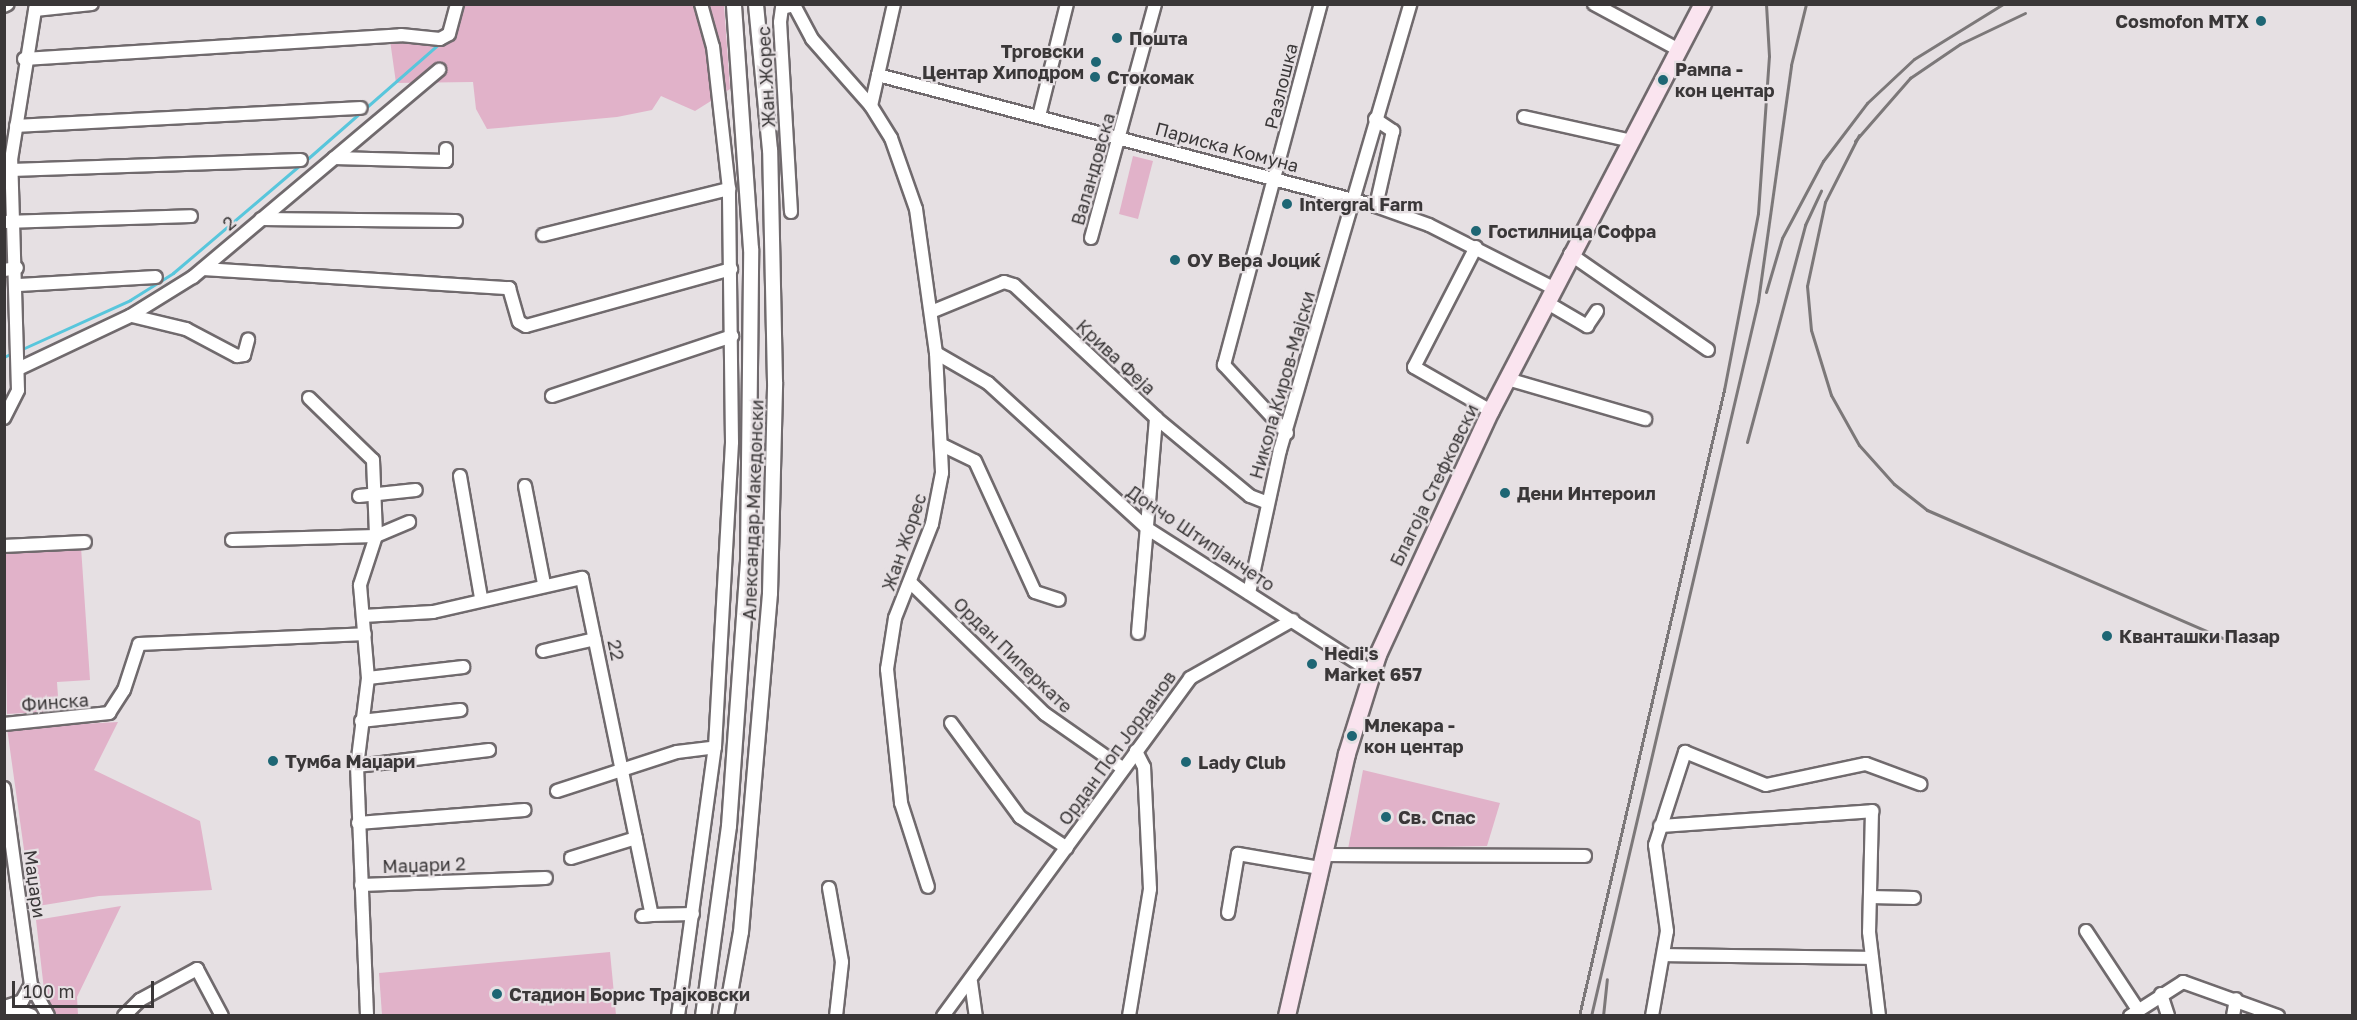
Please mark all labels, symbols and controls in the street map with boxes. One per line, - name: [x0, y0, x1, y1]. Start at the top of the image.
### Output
- place label: Cosmofon MTX: [2115, 10, 2249, 32]
- marker: Cosmofon MTX: [2254, 14, 2268, 28]
- street label: Жан Жорес: [753, 26, 779, 128]
- place label: Пошта: [1129, 27, 1188, 49]
- marker: Пошта: [1110, 31, 1124, 45]
- place label: Трговски Центар Хиподром: [922, 41, 1084, 84]
- street label: Разлошка: [1260, 41, 1302, 131]
- marker: Трговски Центар Хиподром: [1089, 55, 1103, 69]
- place label: Рампа - кон центар: [1675, 59, 1775, 101]
- place label: Стокомак: [1107, 66, 1194, 88]
- marker: Стокомак: [1088, 70, 1102, 84]
- marker: Рампа - кон центар: [1656, 73, 1670, 87]
- street label: Валандовска: [1067, 110, 1119, 228]
- street label: Париска Комуна: [1153, 117, 1301, 177]
- place label: Intergral Farm: [1299, 193, 1423, 215]
- marker: Intergral Farm: [1280, 197, 1294, 211]
- street label: 2: [218, 211, 240, 235]
- place label: Гостилница Софра: [1488, 220, 1656, 242]
- marker: Гостилница Софра: [1469, 224, 1483, 238]
- place label: ОУ Вера Јоциќ: [1187, 249, 1321, 271]
- marker: ОУ Вера Јоциќ: [1168, 253, 1182, 267]
- street label: Никола Киров-Мајски: [1245, 289, 1319, 481]
- street label: Крива Феја: [1072, 315, 1160, 399]
- street label: Александар Македонски: [738, 399, 768, 621]
- street label: Благоја Стефковски: [1385, 400, 1483, 570]
- street label: Дончо Штипјанчето: [1123, 480, 1279, 596]
- place label: Дени Интероил: [1517, 482, 1656, 504]
- marker: Дени Интероил: [1498, 486, 1512, 500]
- street label: Жан Жорес: [877, 490, 931, 594]
- street label: Ордан Пиперкате: [949, 593, 1077, 717]
- place label: Кванташки Пазар: [2119, 625, 2280, 647]
- marker: Кванташки Пазар: [2100, 629, 2114, 643]
- street label: 22: [603, 638, 629, 662]
- place label: Hedi's Market 657: [1324, 643, 1422, 686]
- marker: Hedi's Market 657: [1305, 657, 1319, 671]
- street label: Ордан Поп Јорданов: [1054, 667, 1180, 829]
- street label: Финска: [21, 689, 89, 715]
- place label: Млекара - кон центар: [1364, 715, 1464, 758]
- marker: Млекара - кон центар: [1345, 729, 1359, 743]
- place label: Тумба Маџари: [285, 750, 415, 772]
- place label: Lady Club: [1198, 751, 1286, 773]
- marker: Тумба Маџари: [266, 754, 280, 768]
- marker: Lady Club: [1179, 755, 1193, 769]
- place label: Св. Спас: [1398, 806, 1476, 828]
- marker: Св. Спас: [1379, 810, 1393, 824]
- street label: Маџари: [20, 849, 50, 919]
- street label: Маџари 2: [382, 853, 466, 877]
- scale bar: [15, 969, 158, 1007]
- text: 100 m: [23, 980, 74, 1002]
- place label: Стадион Борис Трајковски: [509, 983, 750, 1005]
- marker: Стадион Борис Трајковски: [490, 987, 504, 1001]

